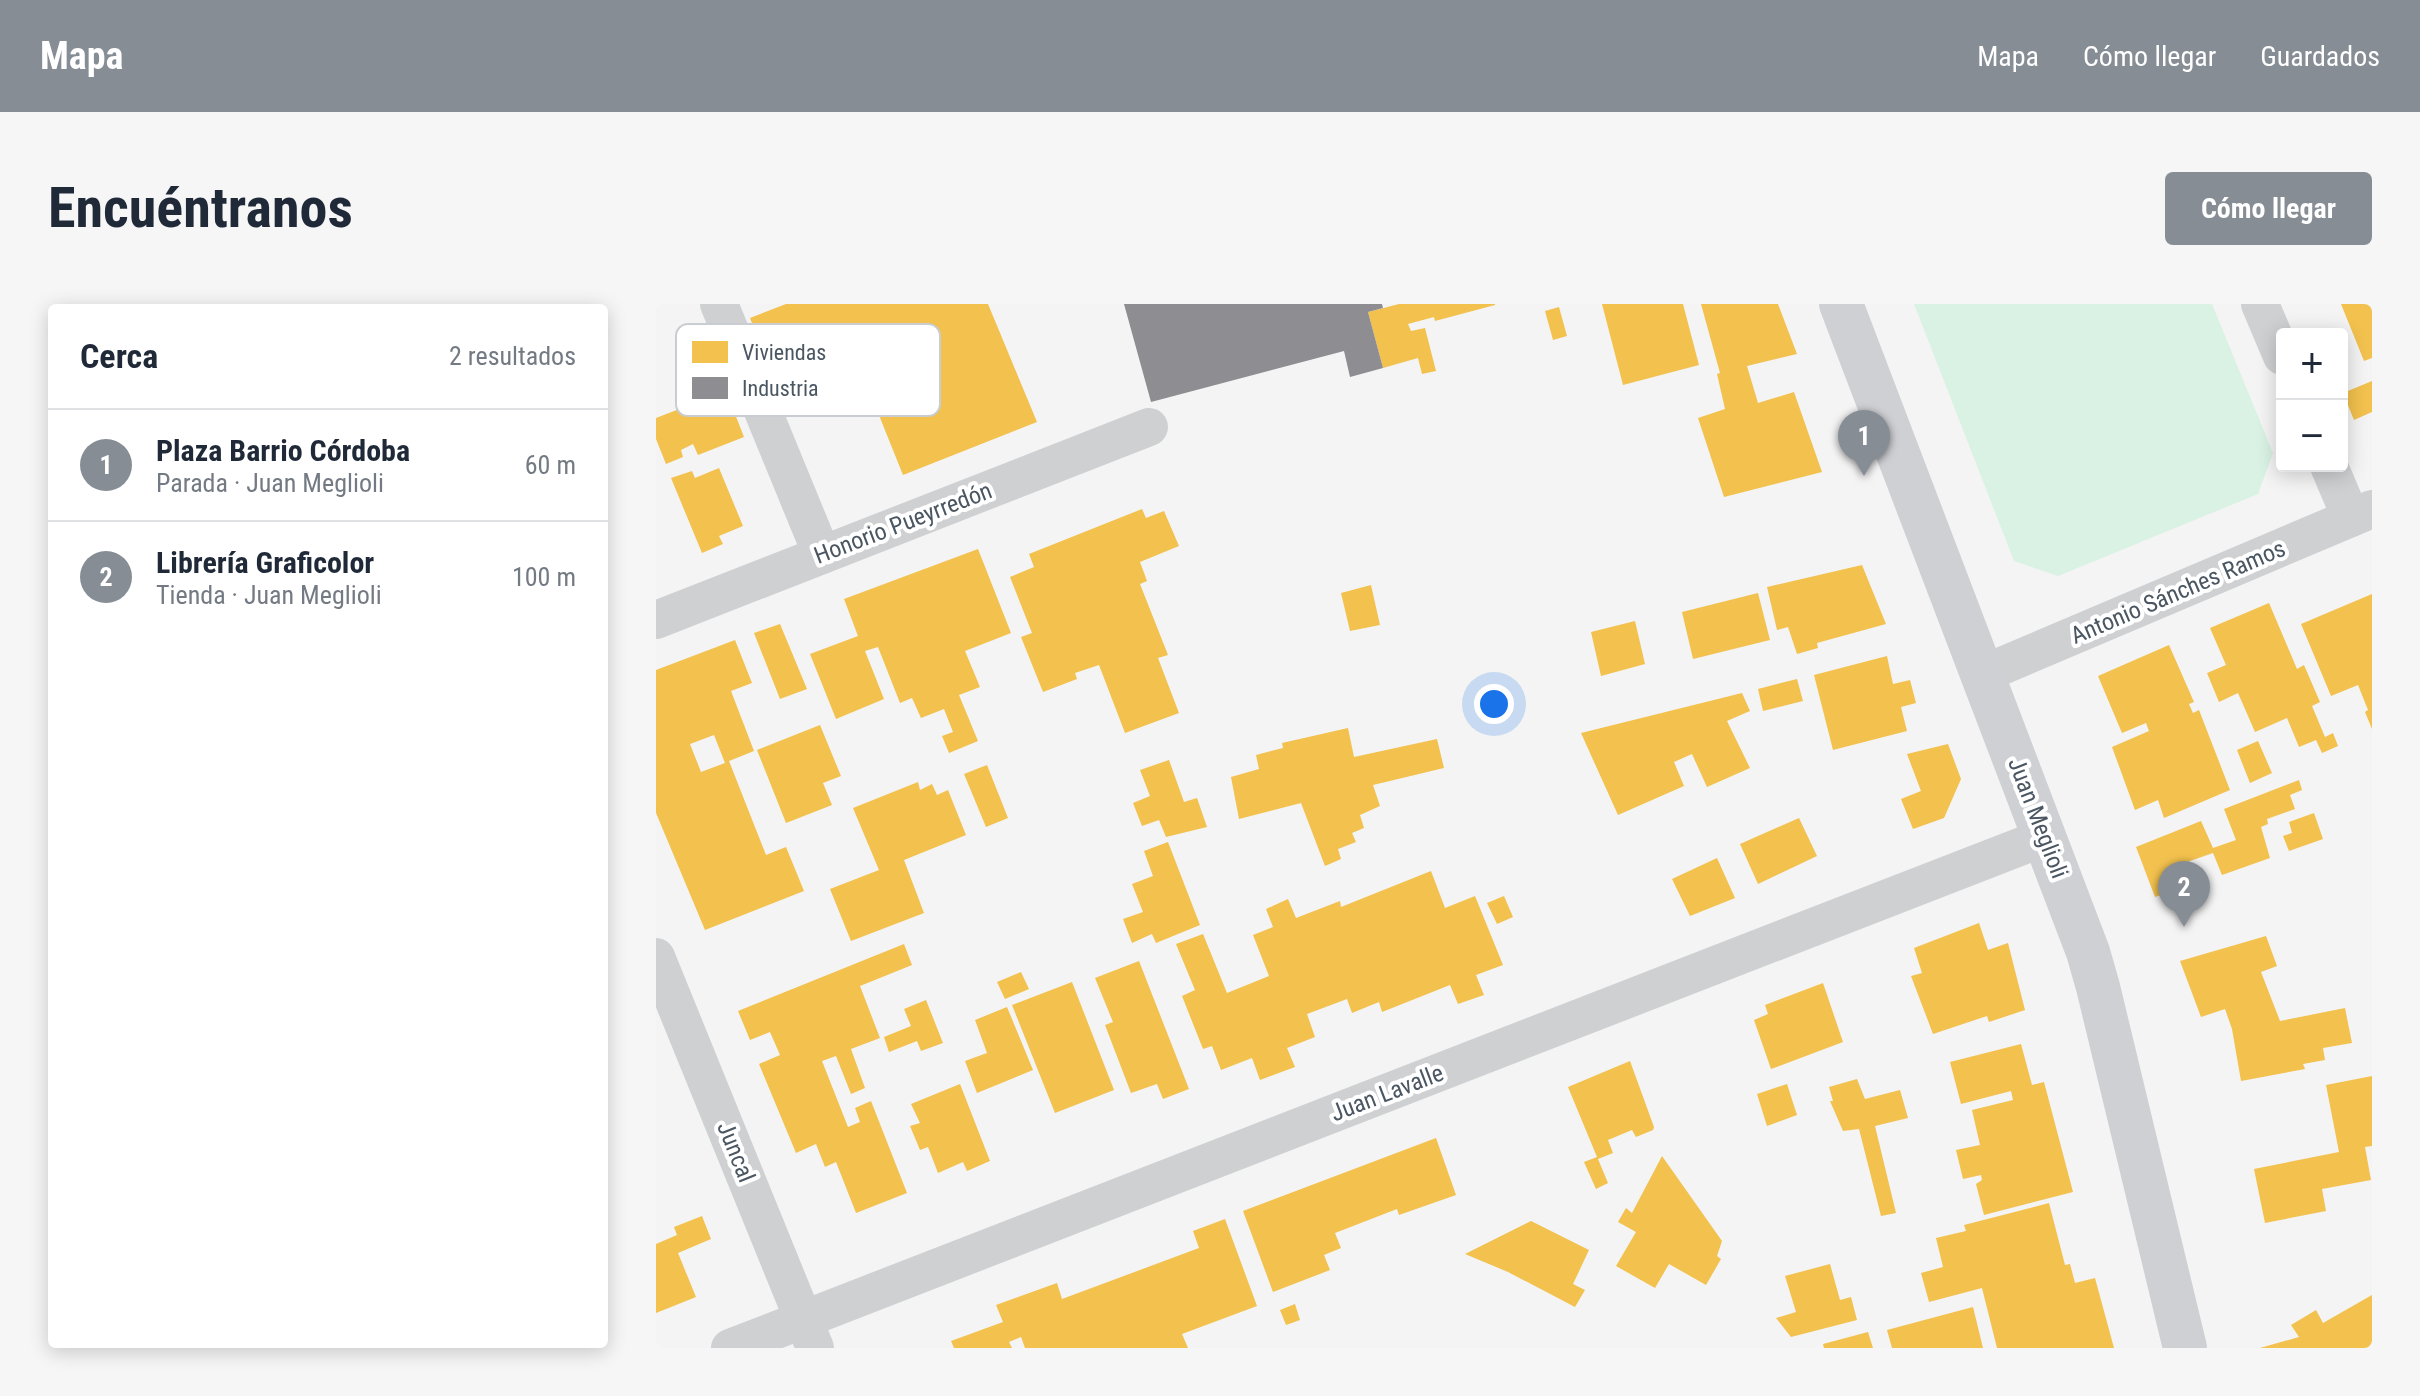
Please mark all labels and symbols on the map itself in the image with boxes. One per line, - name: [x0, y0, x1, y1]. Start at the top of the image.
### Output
- legend: [676, 324, 940, 416]
- text: Viviendas: [742, 340, 826, 365]
- text: Industria: [742, 376, 819, 401]
- pin: 1: [1838, 410, 1890, 476]
- street label: Honorio Pueyrredón: [810, 476, 996, 570]
- street label: Antonio Sánches Ramos: [2067, 534, 2289, 650]
- your location: [1474, 684, 1514, 724]
- street label: Juan Meglioli: [2002, 754, 2074, 882]
- pin: 2: [2158, 861, 2210, 927]
- street label: Juan Lavalle: [1327, 1059, 1447, 1127]
- street label: Juncal: [711, 1118, 761, 1186]

